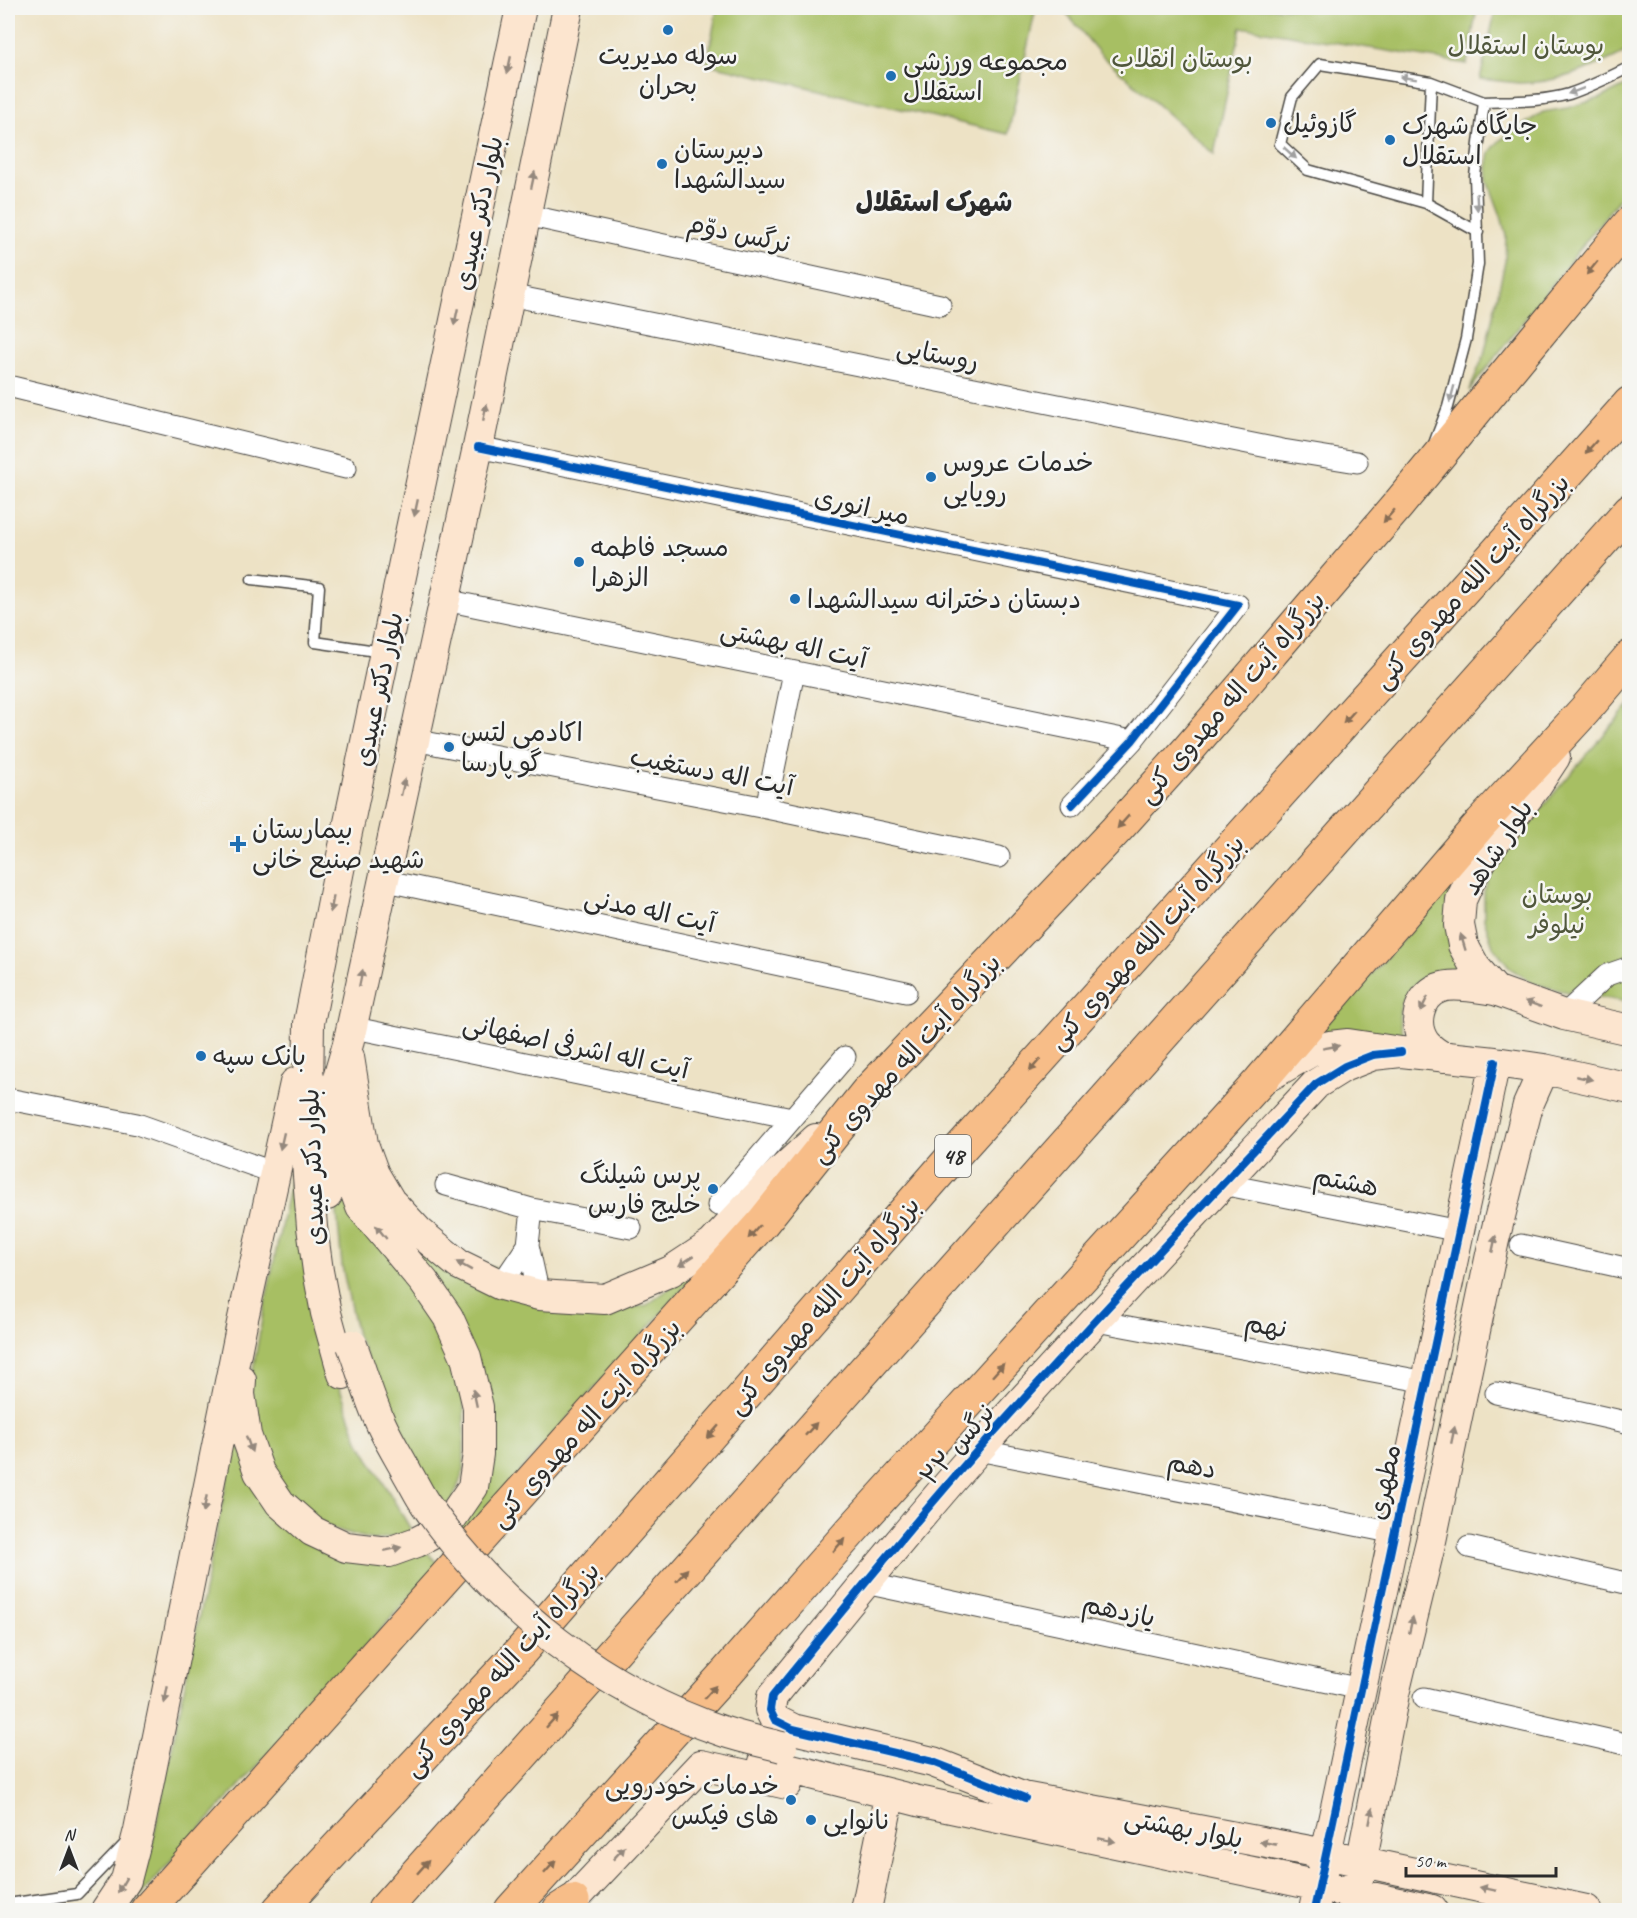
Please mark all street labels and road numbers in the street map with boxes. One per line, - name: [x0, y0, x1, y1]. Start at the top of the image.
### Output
- street label: بلوار دکتر عبیدی: [446, 133, 511, 293]
- street label: نرگس دوّم: [684, 206, 793, 263]
- street label: روستایی: [894, 330, 982, 379]
- street label: بزرگراه آیت الله مهدوی کنی: [1366, 467, 1577, 696]
- street label: میر انوری: [811, 480, 912, 533]
- street label: بزرگراه آیت اله مهدوی کنی: [1130, 584, 1333, 810]
- street label: بلوار دکتر عبیدی: [346, 609, 411, 769]
- street label: آیت اله بهشتی: [718, 613, 872, 676]
- street label: آیت اله دستغیب: [627, 739, 798, 804]
- street label: بلوار شاهد: [1454, 793, 1540, 901]
- street label: بزرگراه آیت الله مهدوی کنی: [1041, 828, 1252, 1057]
- street label: آیت اله مدنی: [581, 881, 720, 941]
- street label: بزرگراه آیت اله مهدوی کنی: [803, 947, 1008, 1170]
- street label: آیت اله اشرفی اصفهانی: [460, 1006, 694, 1087]
- street label: بلوار دکتر عبیدی: [293, 1088, 332, 1246]
- road number: 48: [935, 1135, 971, 1177]
- street label: هشتم: [1310, 1159, 1381, 1207]
- street label: بزرگراه آیت الله مهدوی کنی: [719, 1189, 927, 1421]
- street label: نهم: [1242, 1306, 1290, 1348]
- street label: بزرگراه آیت اله مهدوی کنی: [483, 1312, 688, 1535]
- street label: نرگس ۲۲: [913, 1397, 1002, 1492]
- street label: مطهری: [1360, 1441, 1409, 1523]
- street label: دهم: [1164, 1445, 1219, 1489]
- street label: بزرگراه آیت الله مهدوی کنی: [396, 1555, 607, 1784]
- street label: یازدهم: [1079, 1587, 1158, 1637]
- street label: بلوار بهشتی: [1122, 1801, 1246, 1856]

